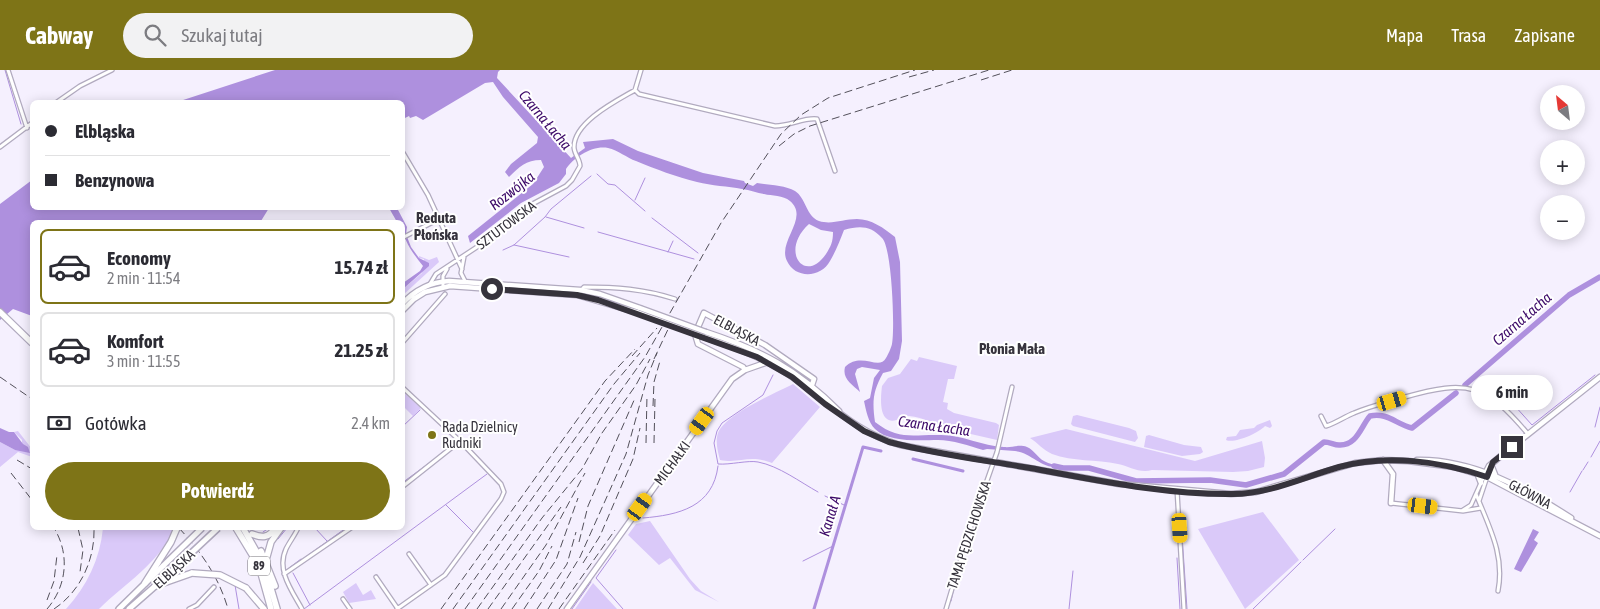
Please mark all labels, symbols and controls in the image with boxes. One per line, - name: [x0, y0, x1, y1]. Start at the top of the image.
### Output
- search box: [123, 13, 473, 58]
- icon: search: [141, 21, 169, 49]
- text: Cabway: [25, 22, 93, 49]
- text: Szukaj tutaj: [181, 24, 263, 46]
- text: Mapa: [1386, 25, 1423, 46]
- text: Trasa: [1451, 25, 1486, 46]
- text: Zapisane: [1514, 25, 1575, 46]
- north arrow: [1540, 85, 1585, 130]
- map controls: [1540, 85, 1585, 240]
- water label: Czarna Łacha: [516, 87, 575, 153]
- text: Elbląska: [75, 120, 135, 142]
- button: +: [1540, 140, 1585, 185]
- water label: Rozwójka: [486, 168, 538, 213]
- text: Benzynowa: [75, 169, 154, 191]
- button: −: [1540, 195, 1585, 240]
- street label: SZTUTOWSKA: [473, 197, 539, 253]
- district label: Reduta Płońska: [414, 209, 458, 243]
- icon: car: [47, 244, 92, 289]
- text: Economy: [107, 247, 171, 269]
- text: 15.74 zł: [334, 256, 388, 278]
- text: 2 min · 11:54: [107, 269, 180, 287]
- route start: [481, 278, 503, 300]
- water label: Czarna Łacha: [1489, 288, 1555, 349]
- street label: ELBLĄSKA: [711, 311, 763, 349]
- icon: car: [47, 327, 92, 372]
- text: Komfort: [107, 330, 164, 352]
- text: 21.25 zł: [334, 339, 388, 361]
- district label: Płonia Mała: [979, 340, 1045, 357]
- text: 3 min · 11:55: [107, 352, 180, 370]
- callout: 6 min: [1471, 374, 1553, 410]
- text: 6 min: [1496, 383, 1528, 401]
- car: [1375, 390, 1408, 412]
- car: [687, 404, 716, 438]
- icon: cash: [45, 409, 73, 437]
- text: Gotówka: [85, 412, 147, 434]
- water label: Czarna Łacha: [897, 412, 971, 439]
- text: 2.4 km: [351, 414, 390, 432]
- place label: Rada Dzielnicy Rudniki: [442, 419, 518, 451]
- marker: Rada Dzielnicy Rudniki: [426, 429, 438, 441]
- route end: [1501, 436, 1523, 458]
- street label: MICHAŁKI: [651, 438, 693, 488]
- button: Potwierdź: [45, 462, 390, 520]
- street label: GŁÓWNA: [1506, 475, 1555, 512]
- street label: TAMA PĘDZICHOWSKA: [944, 479, 994, 591]
- car: [625, 490, 654, 524]
- water label: Kanał A: [815, 493, 844, 538]
- car: [1407, 497, 1438, 515]
- car: [1171, 513, 1188, 543]
- street label: ELBLĄSKA: [150, 546, 198, 592]
- road number: 89: [248, 556, 270, 576]

